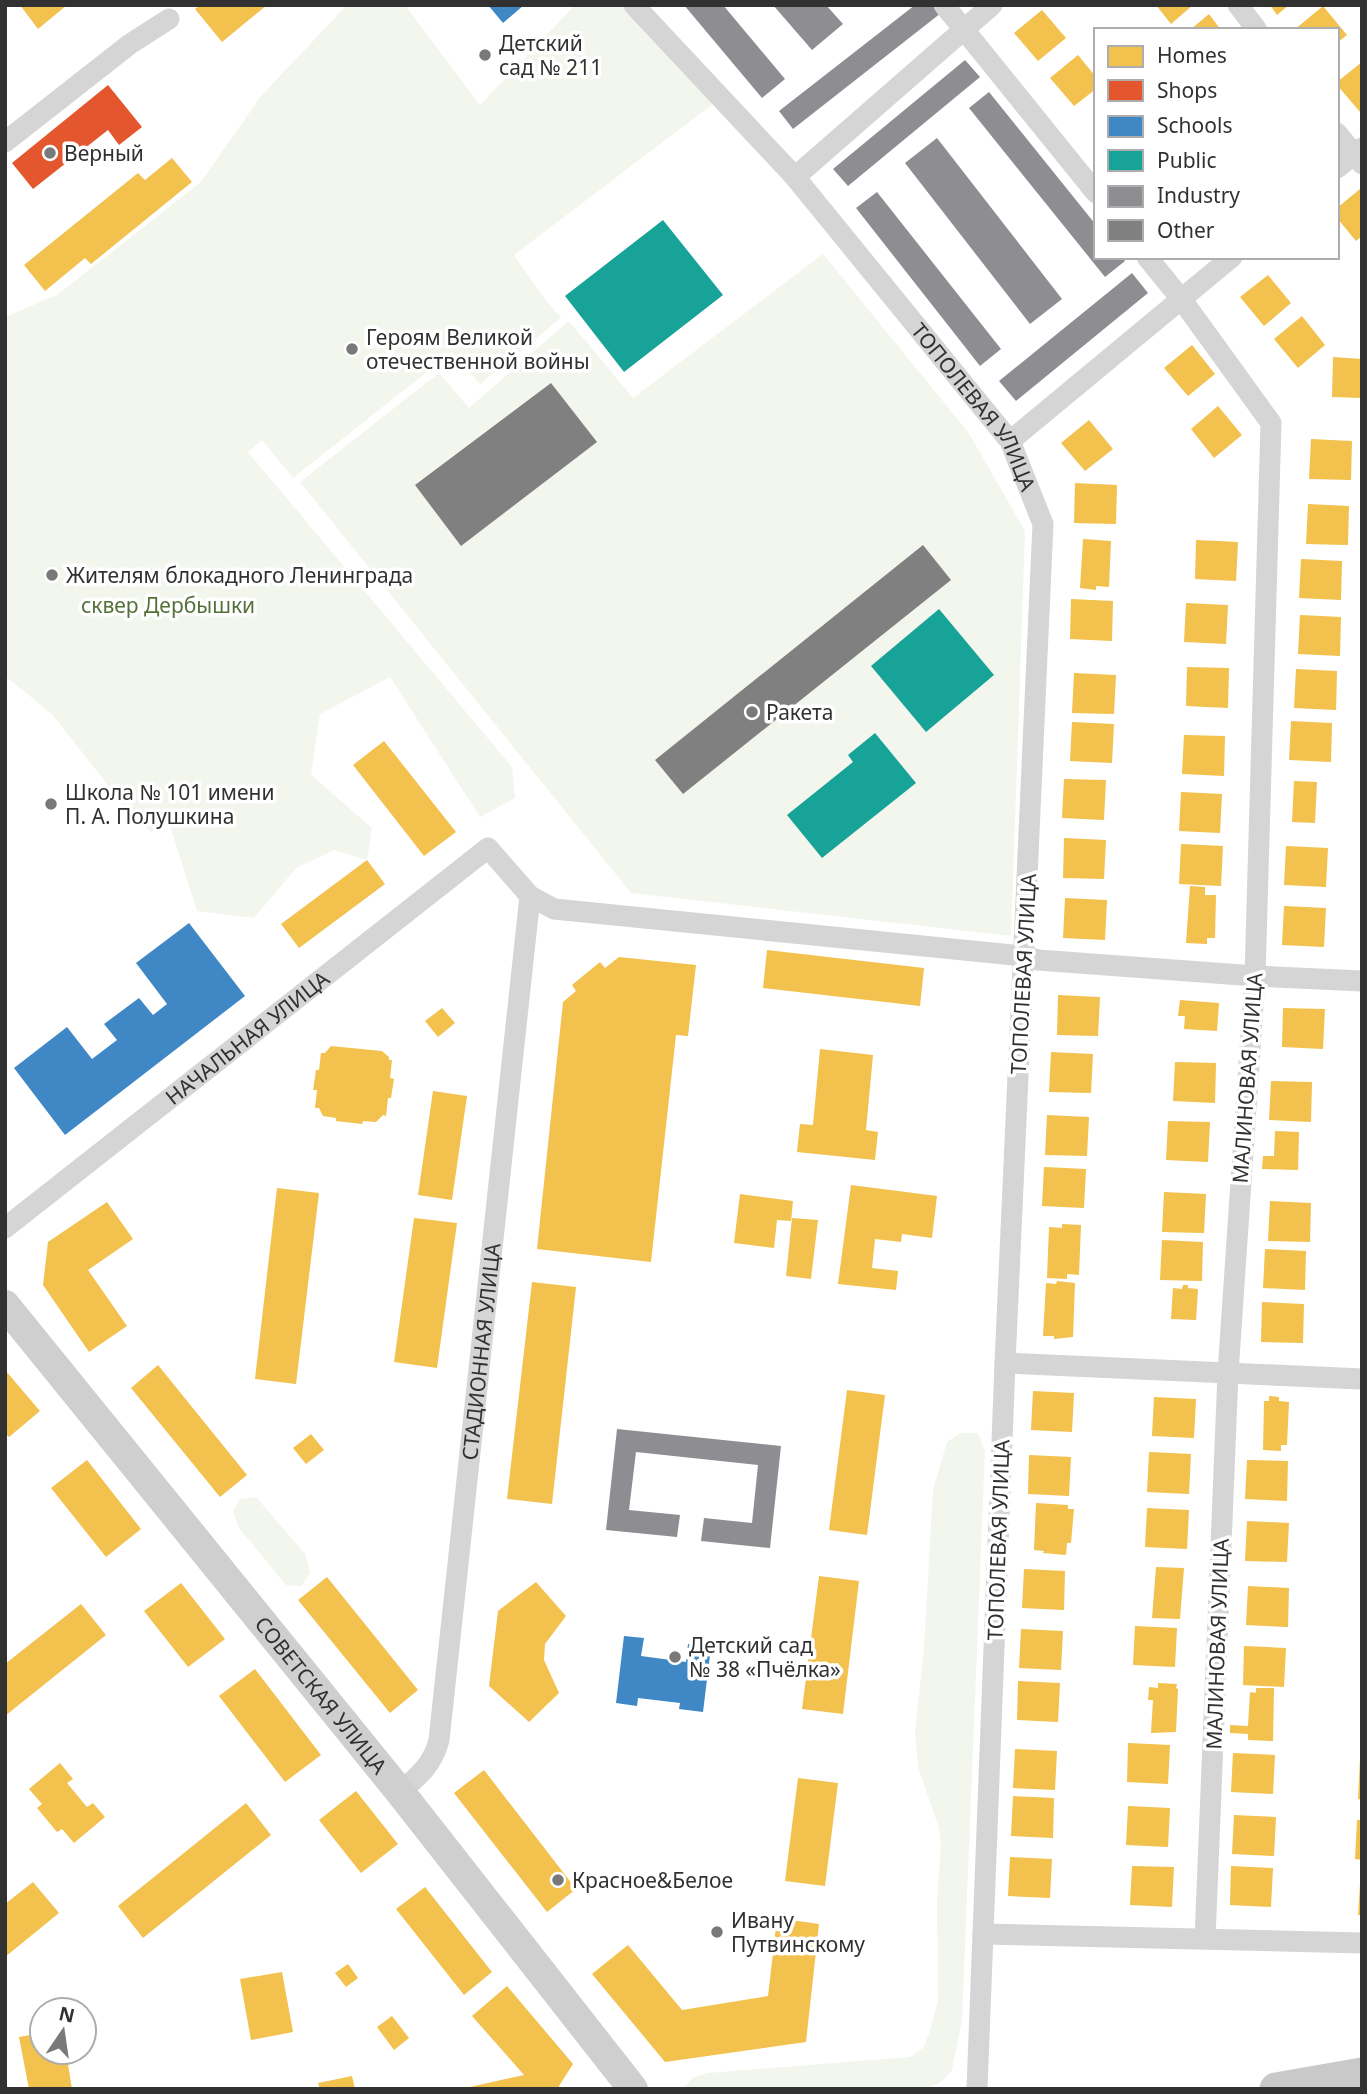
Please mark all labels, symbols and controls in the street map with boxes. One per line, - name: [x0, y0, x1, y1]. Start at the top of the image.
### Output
- legend: [1094, 28, 1339, 259]
- place label: Детский сад № 211: [499, 29, 602, 81]
- text: Homes: [1157, 41, 1227, 69]
- marker: Детский сад № 211: [477, 47, 493, 63]
- text: Shops: [1157, 76, 1217, 104]
- text: Schools: [1157, 111, 1232, 139]
- place label: Верный: [64, 139, 144, 167]
- marker: Верный: [42, 145, 58, 161]
- text: Public: [1157, 146, 1217, 174]
- text: Industry: [1157, 181, 1240, 209]
- text: Other: [1157, 216, 1215, 244]
- street label: ТОПОЛЕВАЯ УЛИЦА: [905, 317, 1043, 496]
- place label: Героям Великой отечественной войны: [366, 323, 590, 375]
- marker: Героям Великой отечественной войны: [344, 341, 360, 357]
- place label: Жителям блокадного Ленинграда: [66, 561, 413, 589]
- marker: Жителям блокадного Ленинграда: [44, 567, 60, 583]
- park label: сквер Дербышки: [81, 591, 255, 619]
- place label: Ракета: [766, 698, 833, 726]
- marker: Ракета: [744, 704, 760, 720]
- place label: Школа № 101 имени П. А. Полушкина: [65, 778, 274, 830]
- marker: Школа № 101 имени П. А. Полушкина: [43, 796, 59, 812]
- street label: ТОПОЛЕВАЯ УЛИЦА: [1004, 872, 1042, 1075]
- street label: НАЧАЛЬНАЯ УЛИЦА: [159, 964, 335, 1111]
- street label: МАЛИНОВАЯ УЛИЦА: [1226, 971, 1268, 1184]
- street label: СТАДИОННАЯ УЛИЦА: [455, 1241, 507, 1462]
- street label: ТОПОЛЕВАЯ УЛИЦА: [980, 1438, 1016, 1641]
- street label: МАЛИНОВАЯ УЛИЦА: [1199, 1537, 1235, 1750]
- street label: СОВЕТСКАЯ УЛИЦА: [249, 1610, 394, 1780]
- place label: Детский сад № 38 «Пчёлка»: [689, 1631, 841, 1683]
- marker: Детский сад № 38 «Пчёлка»: [667, 1649, 683, 1665]
- place label: Красное&Белое: [572, 1866, 733, 1894]
- marker: Красное&Белое: [550, 1872, 566, 1888]
- place label: Ивану Путвинскому: [731, 1906, 865, 1958]
- marker: Ивану Путвинскому: [709, 1924, 725, 1940]
- north arrow: [28, 1996, 98, 2066]
- text: N: [56, 2000, 77, 2029]

